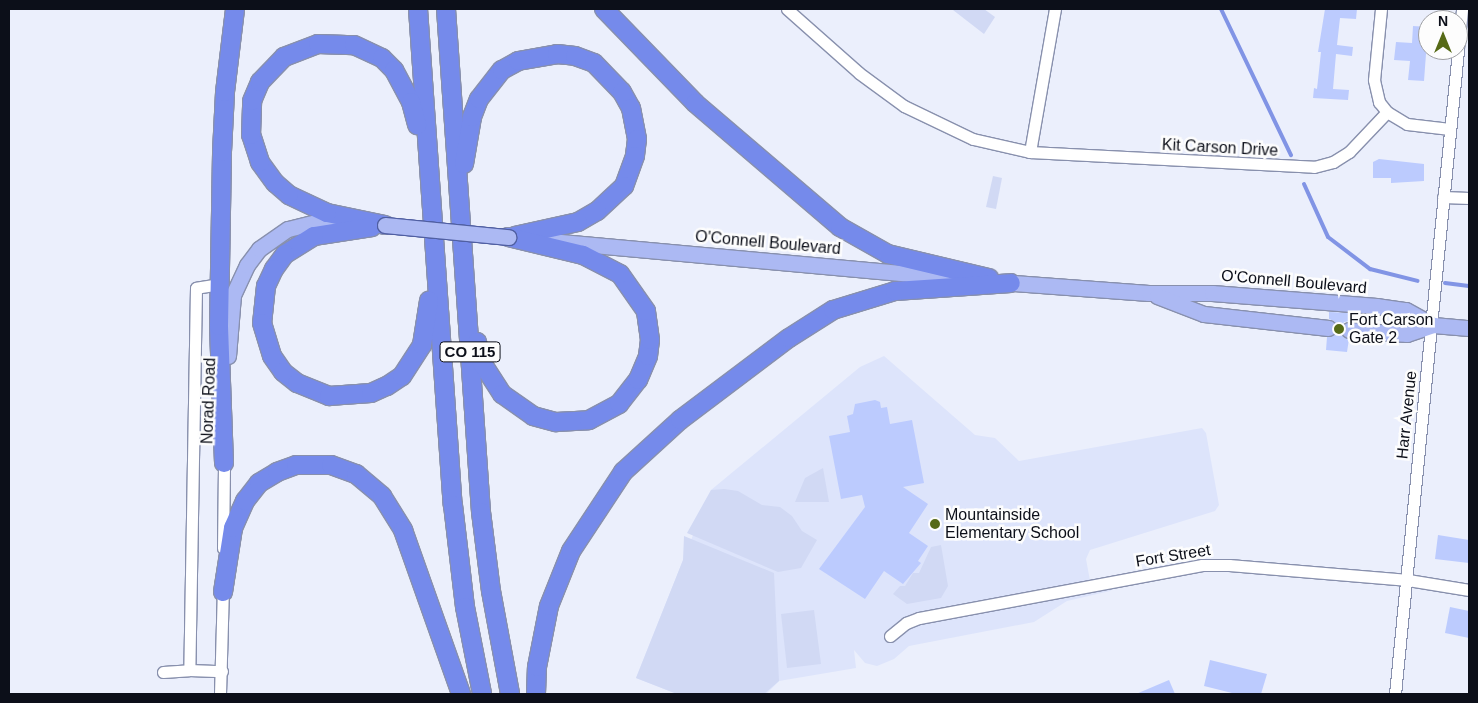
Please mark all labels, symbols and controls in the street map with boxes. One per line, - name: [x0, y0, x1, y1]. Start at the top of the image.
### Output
- north arrow: [1418, 10, 1468, 60]
- text: N: [1438, 13, 1448, 29]
- street label: Kit Carson Drive: [1161, 135, 1279, 161]
- street label: O'Connell Boulevard: [694, 227, 842, 259]
- street label: O'Connell Boulevard: [1220, 266, 1368, 298]
- place label: Fort Carson Gate 2: [1349, 310, 1433, 348]
- marker: Fort Carson Gate 2: [1333, 323, 1345, 335]
- road number: CO 115: [439, 340, 501, 364]
- street label: Norad Road: [198, 358, 220, 444]
- street label: Harr Avenue: [1393, 369, 1421, 461]
- place label: Mountainside Elementary School: [945, 505, 1079, 543]
- marker: Mountainside Elementary School: [929, 518, 941, 530]
- street label: Fort Street: [1134, 541, 1212, 571]

